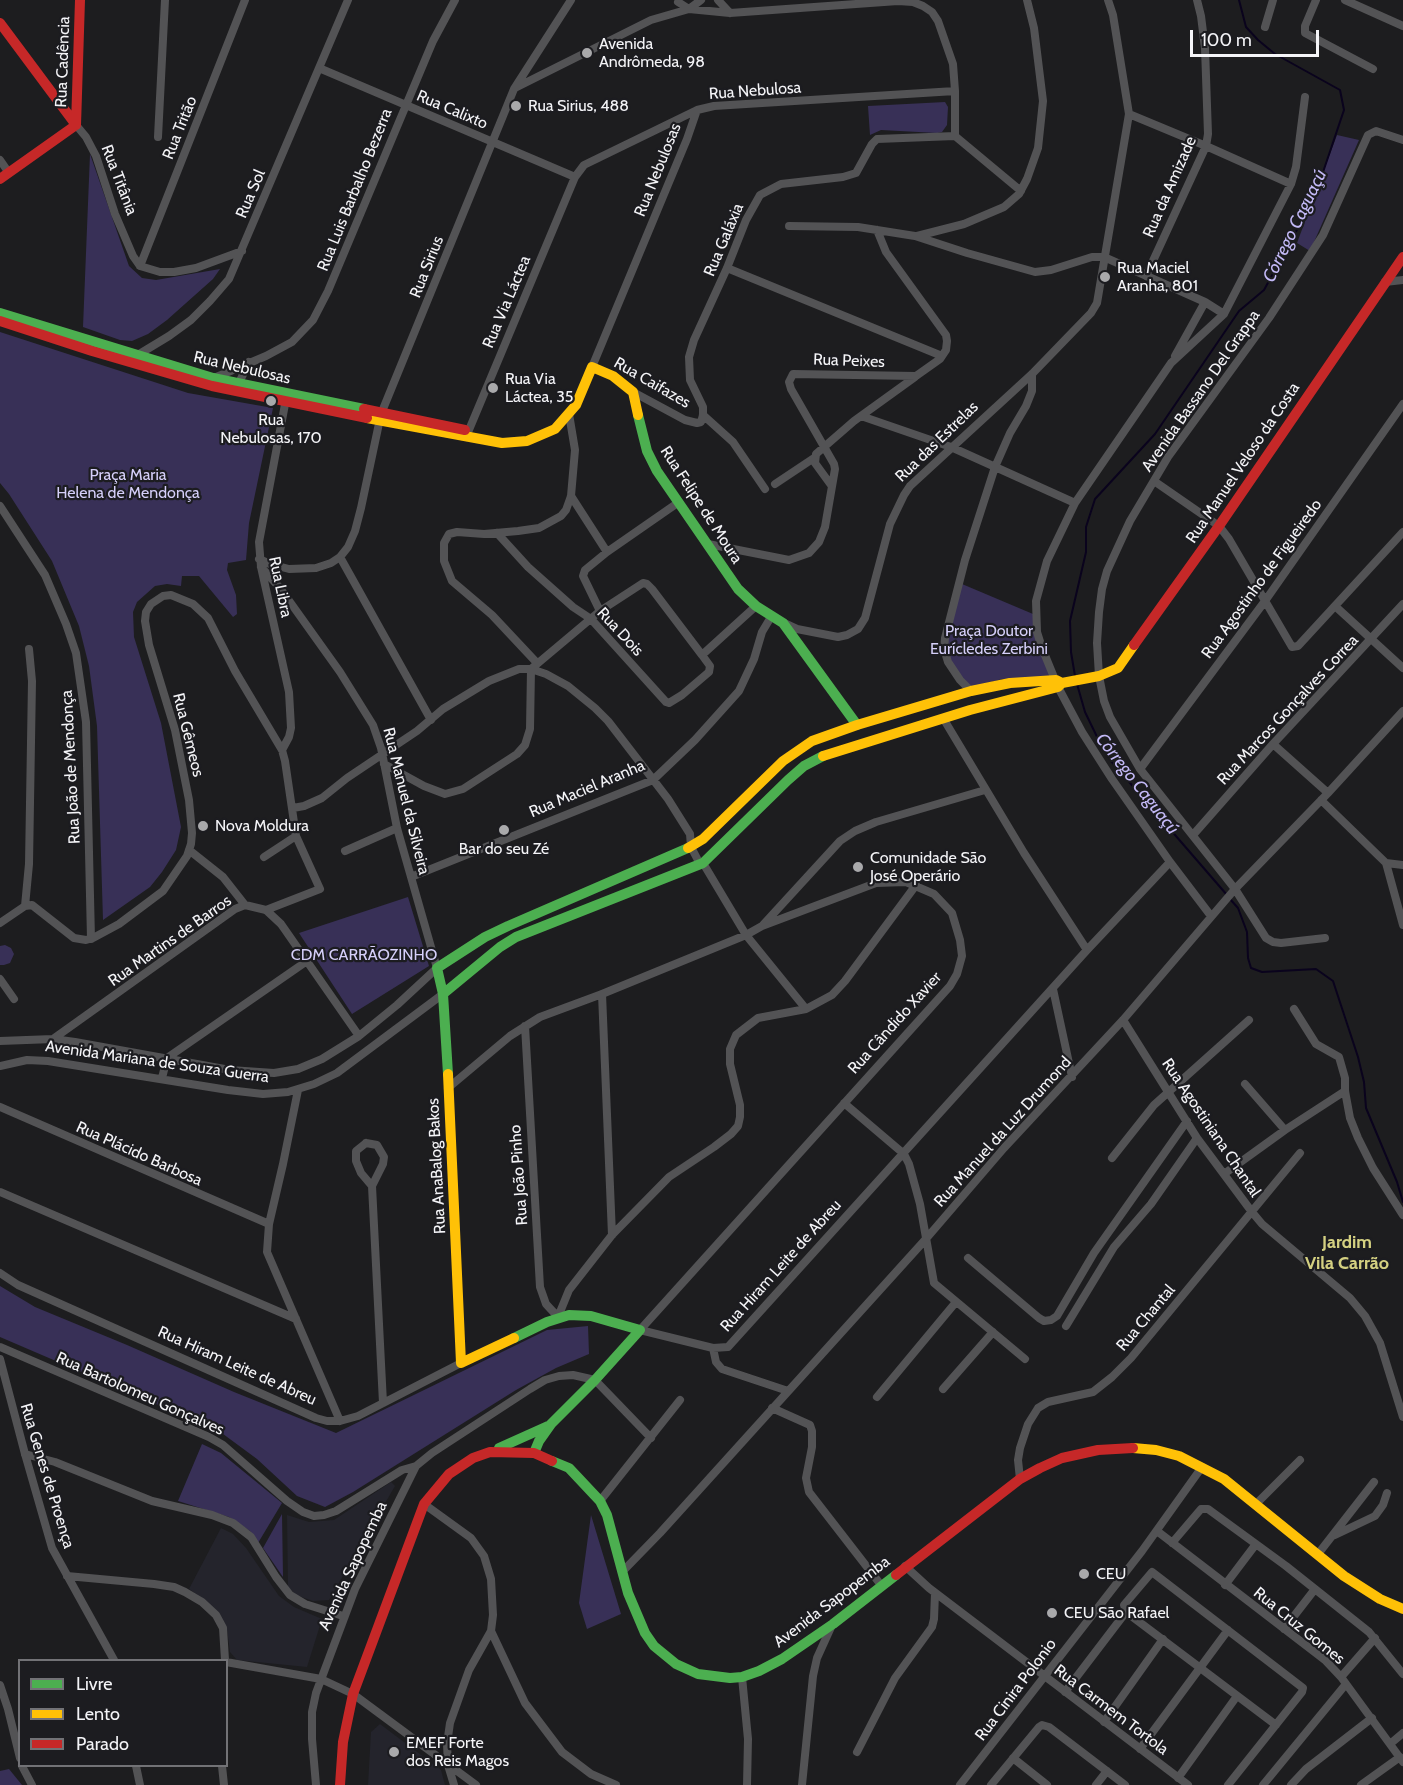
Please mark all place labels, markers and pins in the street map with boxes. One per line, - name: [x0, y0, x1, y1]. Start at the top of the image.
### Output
- place label: Avenida Andrômeda, 98: [599, 34, 705, 72]
- marker: Avenida Andrômeda, 98: [580, 46, 594, 60]
- place label: Rua Sirius, 488: [528, 96, 629, 116]
- marker: Rua Sirius, 488: [509, 99, 523, 113]
- place label: Rua Maciel Aranha, 801: [1117, 258, 1198, 296]
- marker: Rua Maciel Aranha, 801: [1098, 270, 1112, 284]
- place label: Rua Via Láctea, 35: [505, 369, 574, 407]
- marker: Rua Via Láctea, 35: [486, 381, 500, 395]
- marker: Rua Nebulosas, 170: [264, 394, 278, 408]
- place label: Rua Nebulosas, 170: [220, 410, 322, 448]
- place label: Nova Moldura: [215, 816, 309, 836]
- marker: Nova Moldura: [196, 819, 210, 833]
- marker: Bar do seu Zé: [497, 823, 511, 837]
- place label: Bar do seu Zé: [459, 839, 549, 859]
- place label: Comunidade São José Operário: [870, 848, 986, 886]
- marker: Comunidade São José Operário: [851, 860, 865, 874]
- place label: CEU: [1096, 1564, 1126, 1584]
- marker: CEU: [1077, 1567, 1091, 1581]
- place label: CEU São Rafael: [1064, 1603, 1169, 1623]
- marker: CEU São Rafael: [1045, 1606, 1059, 1620]
- place label: EMEF Forte dos Reis Magos: [406, 1733, 509, 1771]
- marker: EMEF Forte dos Reis Magos: [387, 1745, 401, 1759]

